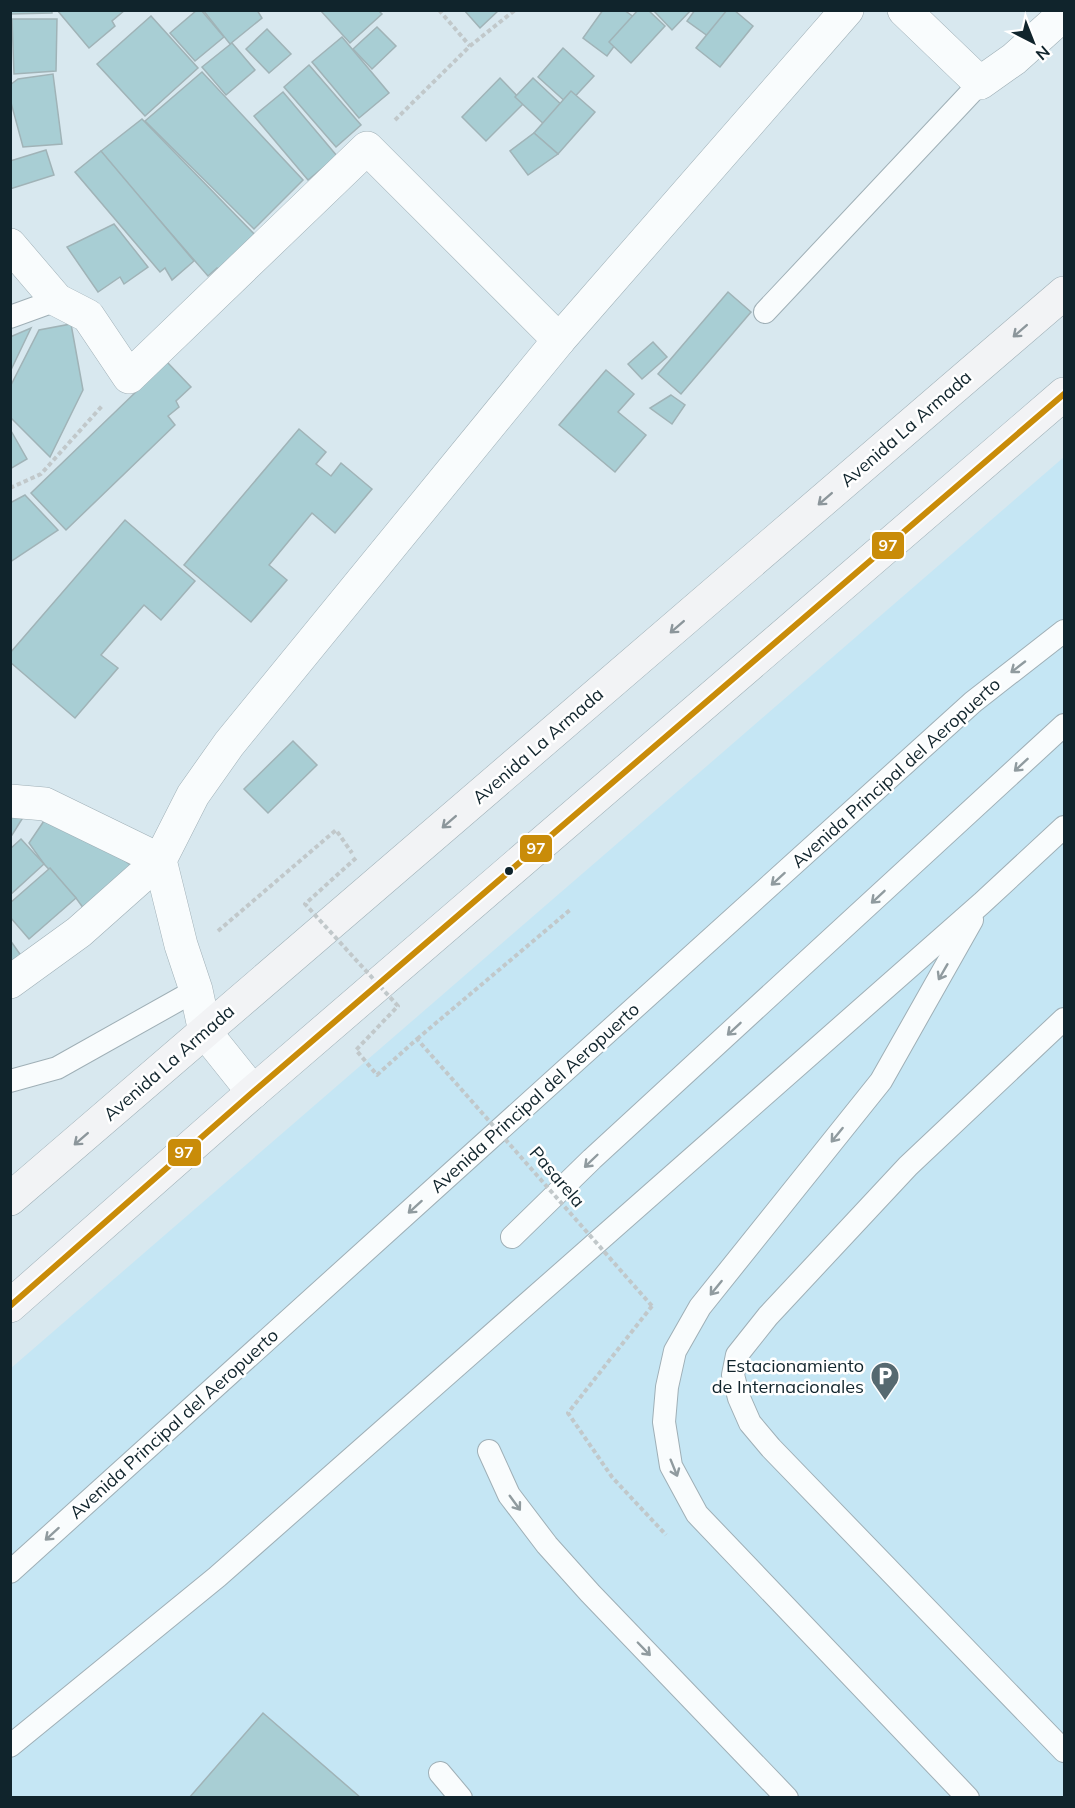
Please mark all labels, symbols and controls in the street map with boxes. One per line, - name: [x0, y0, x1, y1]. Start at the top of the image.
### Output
- north arrow: [1003, 12, 1063, 72]
- text: N: [1032, 42, 1054, 65]
- one-way arrow: [1013, 324, 1028, 338]
- street label: Avenida La Armada: [835, 365, 976, 492]
- one-way arrow: [817, 493, 833, 506]
- line badge: 97: [871, 531, 905, 560]
- text: 97: [878, 535, 898, 555]
- one-way arrow: [669, 620, 685, 633]
- one-way arrow: [1011, 660, 1027, 673]
- street label: Avenida Principal del Aeropuerto: [786, 673, 1005, 873]
- street label: Avenida La Armada: [467, 682, 608, 809]
- one-way arrow: [1014, 758, 1029, 772]
- one-way arrow: [442, 815, 457, 829]
- line badge: 97: [519, 834, 553, 863]
- text: 97: [526, 838, 546, 858]
- unlabelled marker: [503, 865, 515, 877]
- one-way arrow: [770, 872, 785, 886]
- one-way arrow: [870, 890, 885, 904]
- one-way arrow: [937, 963, 949, 980]
- street label: Avenida Principal del Aeropuerto: [425, 998, 644, 1198]
- street label: Avenida La Armada: [98, 999, 239, 1126]
- one-way arrow: [727, 1022, 742, 1036]
- one-way arrow: [831, 1127, 844, 1143]
- one-way arrow: [74, 1132, 89, 1146]
- line badge: 97: [167, 1138, 202, 1167]
- text: 97: [174, 1142, 194, 1162]
- street label: Pasarela: [525, 1142, 590, 1212]
- one-way arrow: [583, 1153, 598, 1168]
- one-way arrow: [408, 1199, 423, 1213]
- one-way arrow: [709, 1280, 722, 1296]
- street label: Avenida Principal del Aeropuerto: [64, 1324, 283, 1524]
- place label: Estacionamiento de Internacionales: [712, 1354, 864, 1398]
- parking icon: Estacionamiento de Internacionales: [869, 1360, 901, 1402]
- one-way arrow: [669, 1459, 680, 1477]
- one-way arrow: [509, 1494, 521, 1510]
- one-way arrow: [45, 1527, 60, 1541]
- one-way arrow: [637, 1642, 651, 1657]

